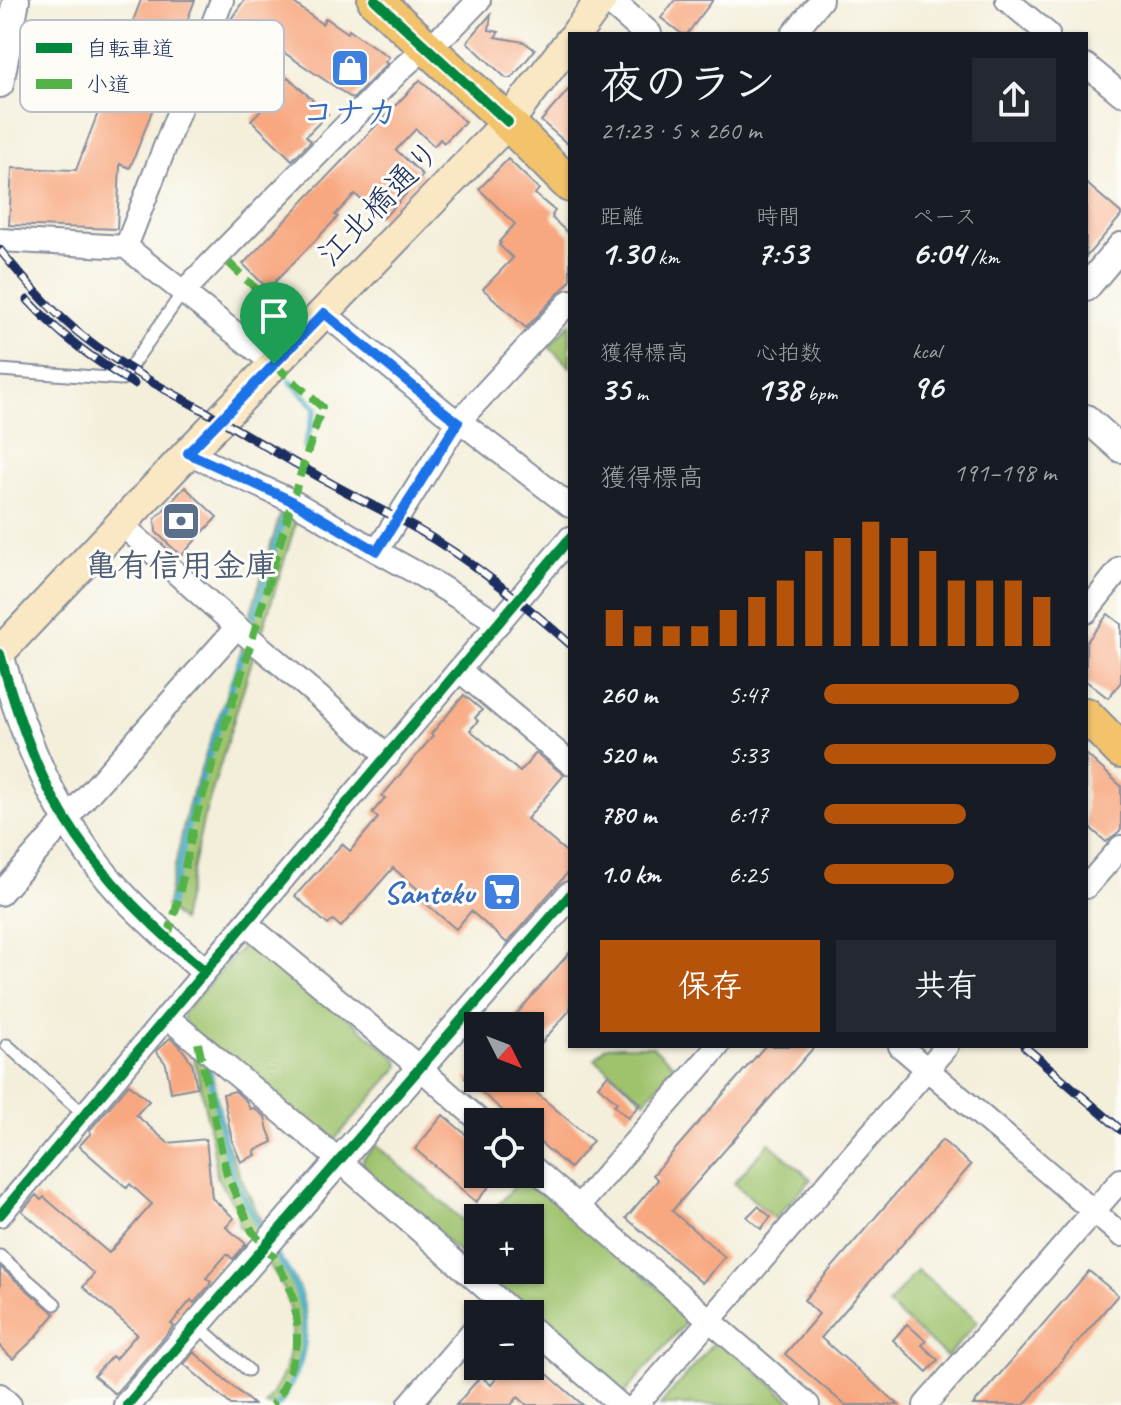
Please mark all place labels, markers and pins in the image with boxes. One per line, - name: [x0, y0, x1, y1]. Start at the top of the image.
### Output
- shop icon: コナカ: [329, 47, 371, 89]
- place label: コナカ: [302, 92, 398, 133]
- pin: [240, 282, 308, 364]
- bank icon: 亀有信用金庫: [160, 500, 202, 542]
- place label: 亀有信用金庫: [85, 545, 277, 586]
- supermarket icon: Santoku: [481, 871, 523, 913]
- place label: Santoku: [384, 872, 477, 913]

